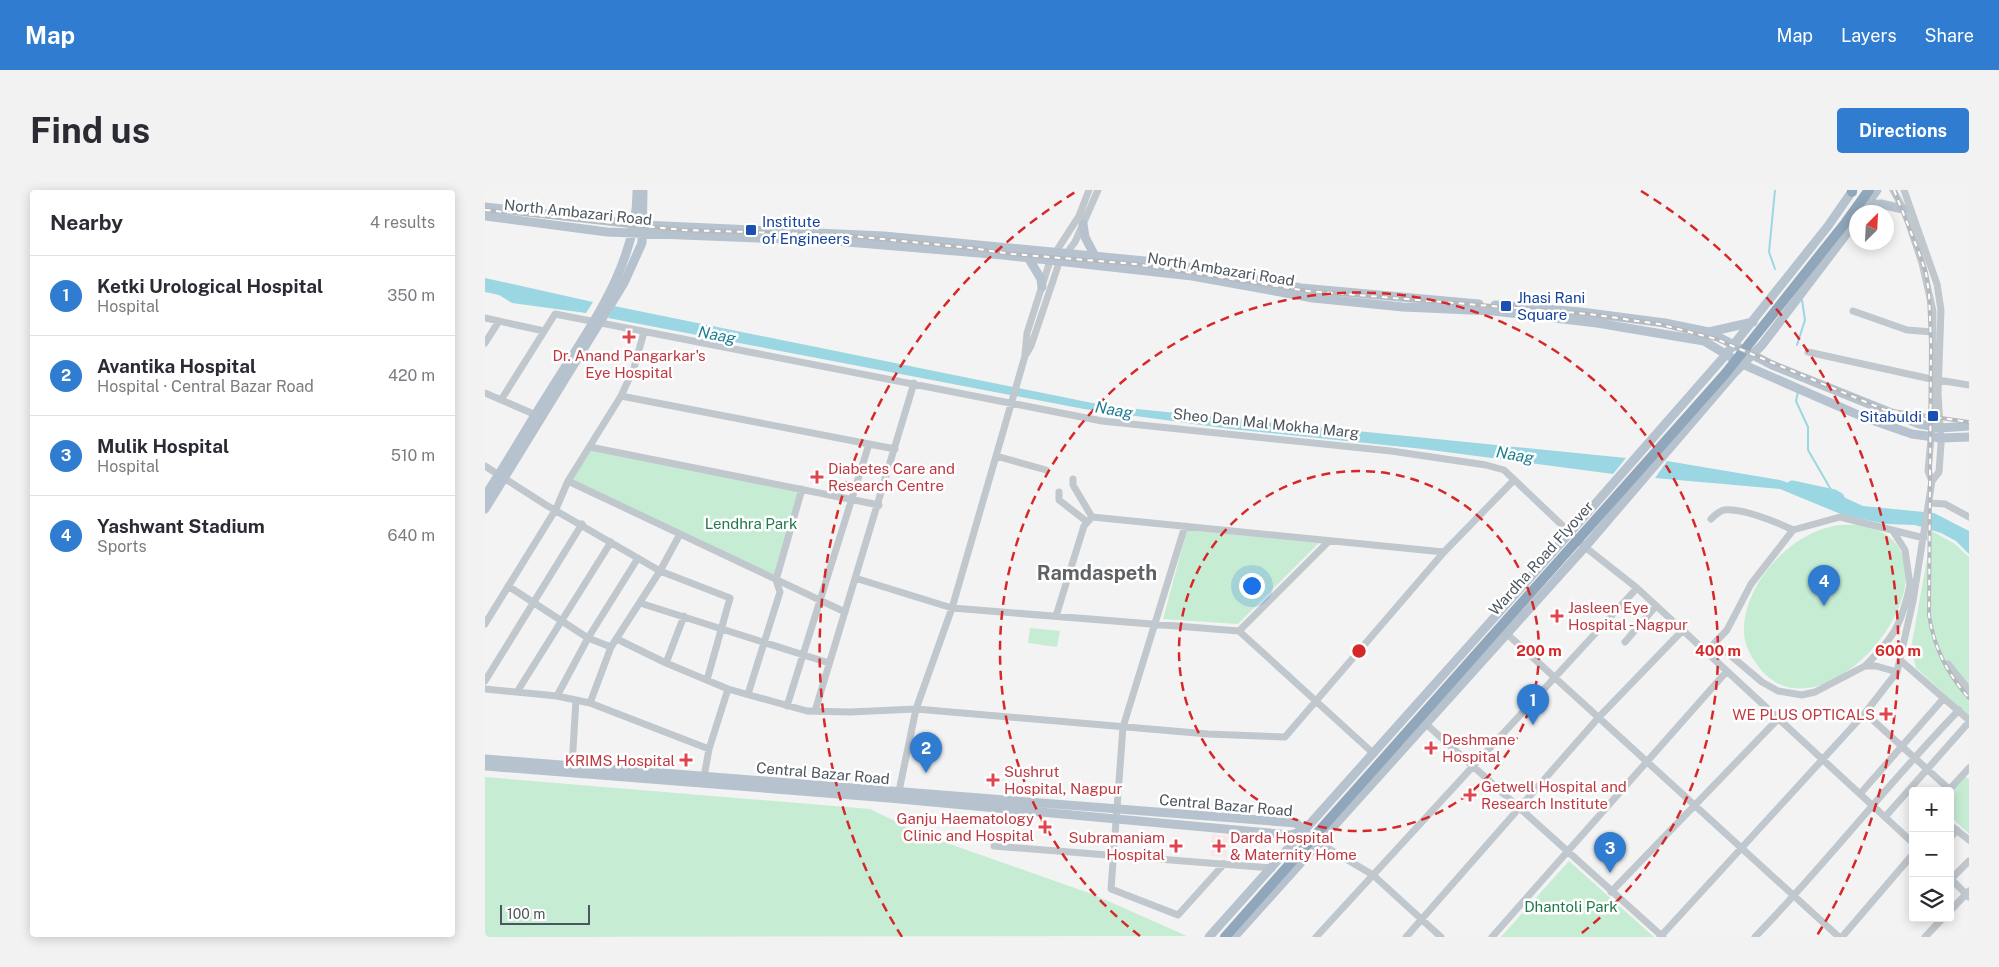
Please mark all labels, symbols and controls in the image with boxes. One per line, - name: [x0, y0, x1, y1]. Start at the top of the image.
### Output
- text: Map: [25, 21, 75, 49]
- text: Map: [1777, 25, 1813, 46]
- text: Layers: [1841, 25, 1897, 46]
- text: Share: [1925, 25, 1974, 46]
- button: Directions: [1837, 108, 1969, 153]
- text: Find us: [30, 110, 150, 151]
- street label: North Ambazari Road: [503, 196, 653, 228]
- north arrow: [1849, 205, 1894, 250]
- text: Nearby: [50, 210, 123, 235]
- text: 4 results: [370, 213, 435, 232]
- place label: Institute of Engineers: [762, 213, 850, 247]
- marker: Institute of Engineers: [744, 223, 758, 237]
- street label: North Ambazari Road: [1146, 249, 1296, 289]
- text: Ketki Urological Hospital: [97, 275, 323, 297]
- text: 1: [63, 286, 69, 305]
- text: 350 m: [387, 286, 435, 305]
- place label: Jhasi Rani Square: [1517, 289, 1585, 323]
- text: Hospital: [97, 297, 160, 316]
- marker: Jhasi Rani Square: [1499, 299, 1513, 313]
- water label: Naag: [696, 322, 738, 348]
- marker: Dr. Anand Pangarkar's Eye Hospital: [622, 330, 636, 344]
- place label: Dr. Anand Pangarkar's Eye Hospital: [552, 347, 706, 381]
- text: Avantika Hospital: [97, 355, 256, 377]
- text: 2: [61, 366, 71, 385]
- text: 420 m: [388, 366, 435, 385]
- text: Hospital · Central Bazar Road: [97, 377, 314, 396]
- water label: Naag: [1094, 397, 1135, 423]
- street label: Sheo Dan Mal Mokha Marg: [1172, 405, 1360, 441]
- place label: Sitabuldi: [1860, 408, 1922, 425]
- marker: Sitabuldi: [1926, 409, 1940, 423]
- text: Mulik Hospital: [97, 435, 229, 457]
- water label: Naag: [1495, 442, 1536, 468]
- text: 3: [61, 446, 71, 465]
- text: 510 m: [391, 446, 435, 465]
- text: Hospital: [97, 457, 160, 476]
- place label: Diabetes Care and Research Centre: [828, 460, 955, 494]
- marker: Diabetes Care and Research Centre: [810, 470, 824, 484]
- street label: Wardha Road Flyover: [1485, 497, 1597, 619]
- text: Yashwant Stadium: [97, 515, 265, 537]
- park label: Lendhra Park: [705, 515, 797, 532]
- text: 4: [61, 526, 71, 545]
- text: 640 m: [387, 526, 435, 545]
- text: Sports: [97, 537, 147, 556]
- district label: Ramdaspeth: [1037, 561, 1157, 585]
- pin: 4: [1808, 565, 1840, 606]
- your location: [1239, 573, 1265, 599]
- place label: Jasleen Eye Hospital - Nagpur: [1568, 599, 1688, 633]
- marker: Jasleen Eye Hospital - Nagpur: [1550, 609, 1564, 623]
- centre of rings: [1350, 642, 1368, 660]
- text: 200 m: [1516, 642, 1562, 659]
- text: 400 m: [1695, 642, 1741, 659]
- text: 600 m: [1875, 642, 1921, 659]
- pin: 1: [1517, 684, 1549, 725]
- place label: WE PLUS OPTICALS: [1732, 706, 1875, 723]
- marker: WE PLUS OPTICALS: [1879, 707, 1893, 721]
- place label: Deshmane Hospital: [1442, 731, 1515, 765]
- pin: 2: [910, 732, 942, 773]
- marker: Deshmane Hospital: [1424, 741, 1438, 755]
- place label: KRIMS Hospital: [565, 752, 675, 769]
- marker: KRIMS Hospital: [679, 753, 693, 767]
- street label: Central Bazar Road: [756, 759, 890, 787]
- place label: Sushrut Hospital, Nagpur: [1004, 763, 1123, 797]
- marker: Sushrut Hospital, Nagpur: [986, 773, 1000, 787]
- place label: Getwell Hospital and Research Institute: [1481, 778, 1627, 812]
- map controls: [1909, 787, 1954, 922]
- button: +: [1909, 787, 1954, 832]
- marker: Getwell Hospital and Research Institute: [1463, 788, 1477, 802]
- street label: Central Bazar Road: [1159, 791, 1293, 819]
- place label: Ganju Haematology Clinic and Hospital: [897, 810, 1034, 844]
- marker: Ganju Haematology Clinic and Hospital: [1038, 820, 1052, 834]
- place label: Subramaniam Hospital: [1068, 829, 1165, 863]
- place label: Darda Hospital & Maternity Home: [1230, 829, 1357, 863]
- pin: 3: [1594, 832, 1626, 873]
- button: −: [1909, 832, 1954, 877]
- marker: Subramaniam Hospital: [1169, 839, 1183, 853]
- marker: Darda Hospital & Maternity Home: [1212, 839, 1226, 853]
- button: layers: [1909, 877, 1954, 922]
- park label: Dhantoli Park: [1524, 898, 1618, 915]
- scale bar: [500, 902, 590, 925]
- text: 100 m: [507, 906, 545, 922]

